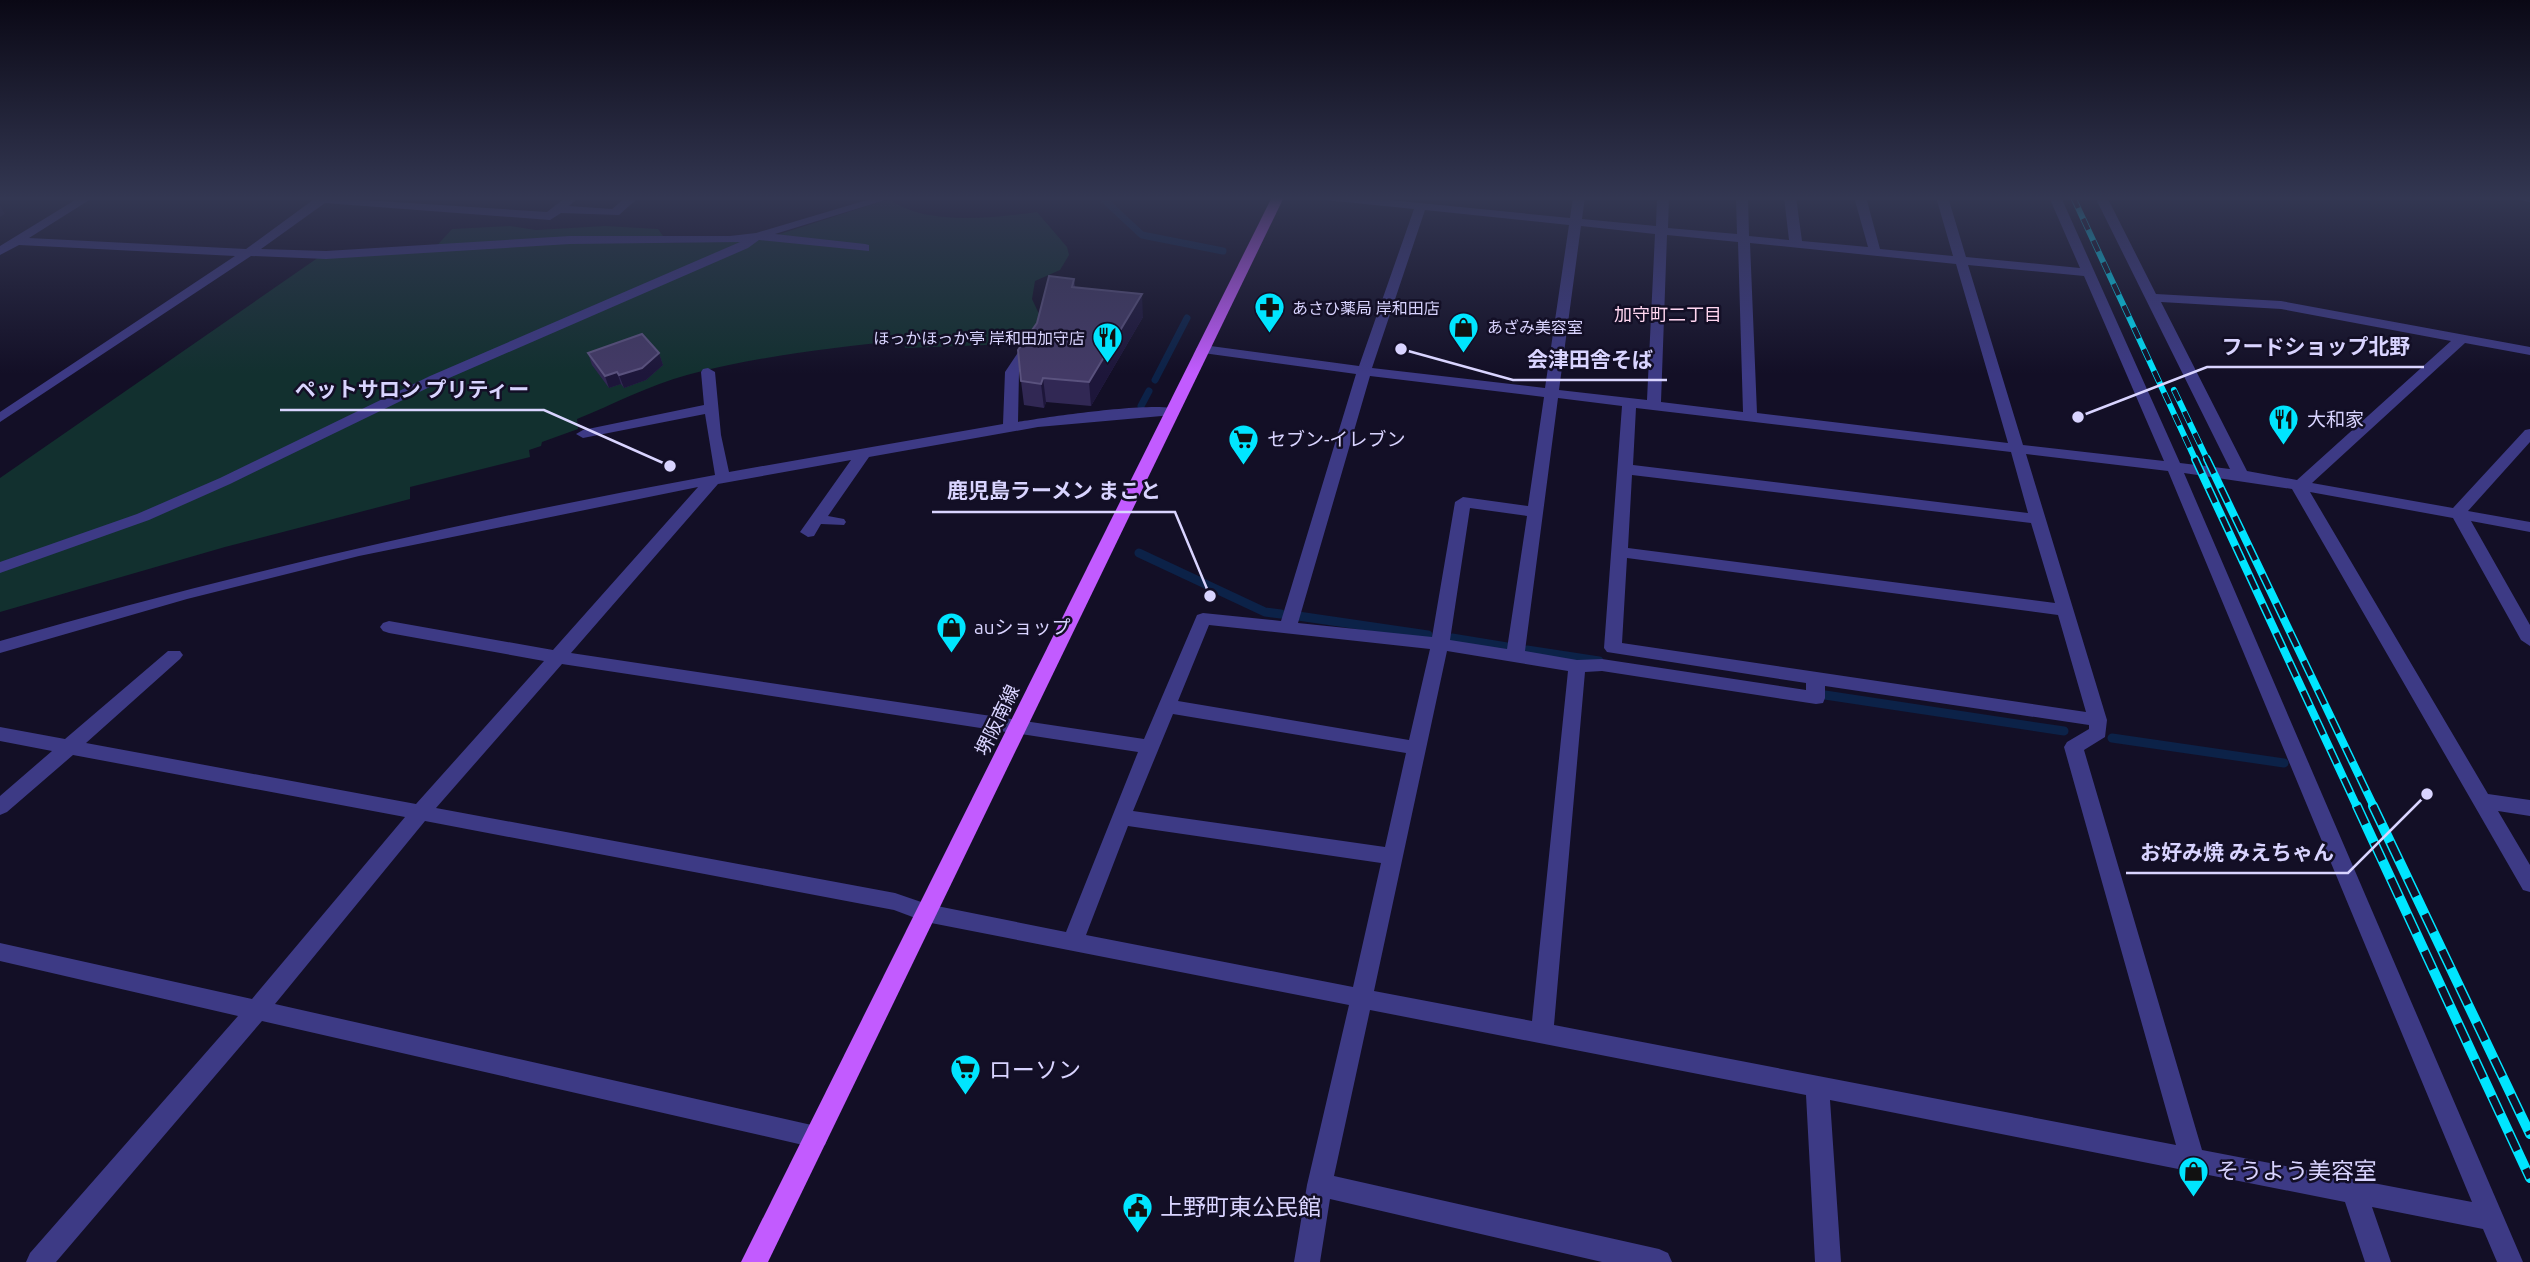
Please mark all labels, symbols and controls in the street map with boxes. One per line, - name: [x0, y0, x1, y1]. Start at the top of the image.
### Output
- pharmacy icon: あさひ薬局 岸和田店: [1252, 291, 1286, 335]
- place label: あさひ薬局 岸和田店: [1292, 299, 1440, 317]
- district label: 加守町二丁目: [1614, 304, 1722, 324]
- shop icon: あざみ美容室: [1447, 310, 1481, 354]
- place label: あざみ美容室: [1487, 318, 1583, 336]
- restaurant icon: ほっかほっか亭 岸和田加守店: [1091, 321, 1125, 365]
- callout: フードショップ北野: [2207, 325, 2424, 367]
- place label: ほっかほっか亭 岸和田加守店: [873, 329, 1085, 347]
- text: フードショップ北野: [2222, 334, 2411, 358]
- callout: 会津田舎そば: [1513, 338, 1667, 380]
- text: 会津田舎そば: [1527, 347, 1653, 371]
- callout: ペットサロン プリティー: [280, 368, 544, 410]
- text: ペットサロン プリティー: [295, 377, 529, 401]
- restaurant icon: 大和家: [2267, 402, 2301, 446]
- place label: 大和家: [2307, 408, 2364, 430]
- supermarket icon: セブン-イレブン: [1227, 422, 1261, 466]
- place label: セブン-イレブン: [1267, 428, 1406, 450]
- callout: 鹿児島ラーメン まこと: [932, 470, 1175, 512]
- text: 鹿児島ラーメン まこと: [947, 478, 1161, 502]
- shop icon: auショップ: [934, 610, 968, 654]
- place label: auショップ: [974, 616, 1071, 638]
- street label: 堺阪南線: [970, 681, 1024, 759]
- callout: お好み焼 みえちゃん: [2126, 831, 2348, 873]
- text: お好み焼 みえちゃん: [2140, 840, 2334, 864]
- supermarket icon: ローソン: [949, 1053, 983, 1097]
- place label: ローソン: [989, 1057, 1081, 1082]
- shop icon: そうよう美容室: [2176, 1154, 2210, 1198]
- place label: そうよう美容室: [2216, 1158, 2377, 1183]
- public building icon: 上野町東公民館: [1120, 1190, 1154, 1234]
- place label: 上野町東公民館: [1160, 1194, 1321, 1219]

